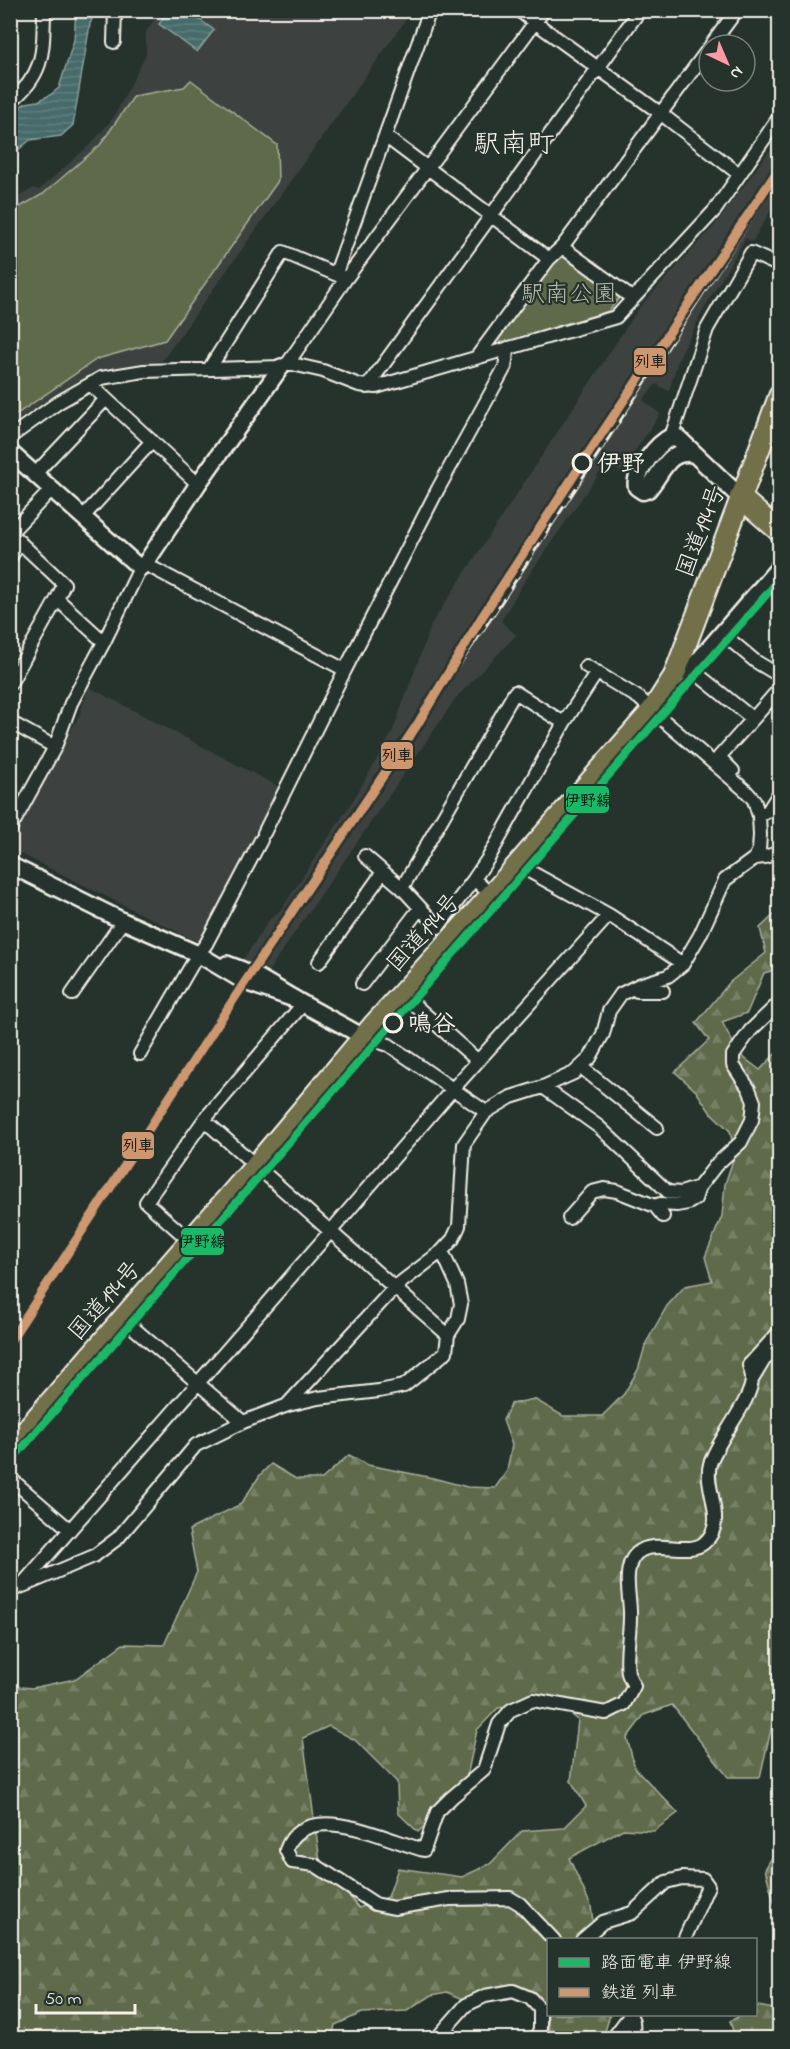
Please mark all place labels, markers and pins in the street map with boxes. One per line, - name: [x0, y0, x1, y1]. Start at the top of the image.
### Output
- place label: 伊野: [597, 448, 645, 483]
- marker: 伊野: [572, 453, 592, 473]
- place label: 鳴谷: [408, 1008, 456, 1043]
- marker: 鳴谷: [383, 1013, 403, 1033]

